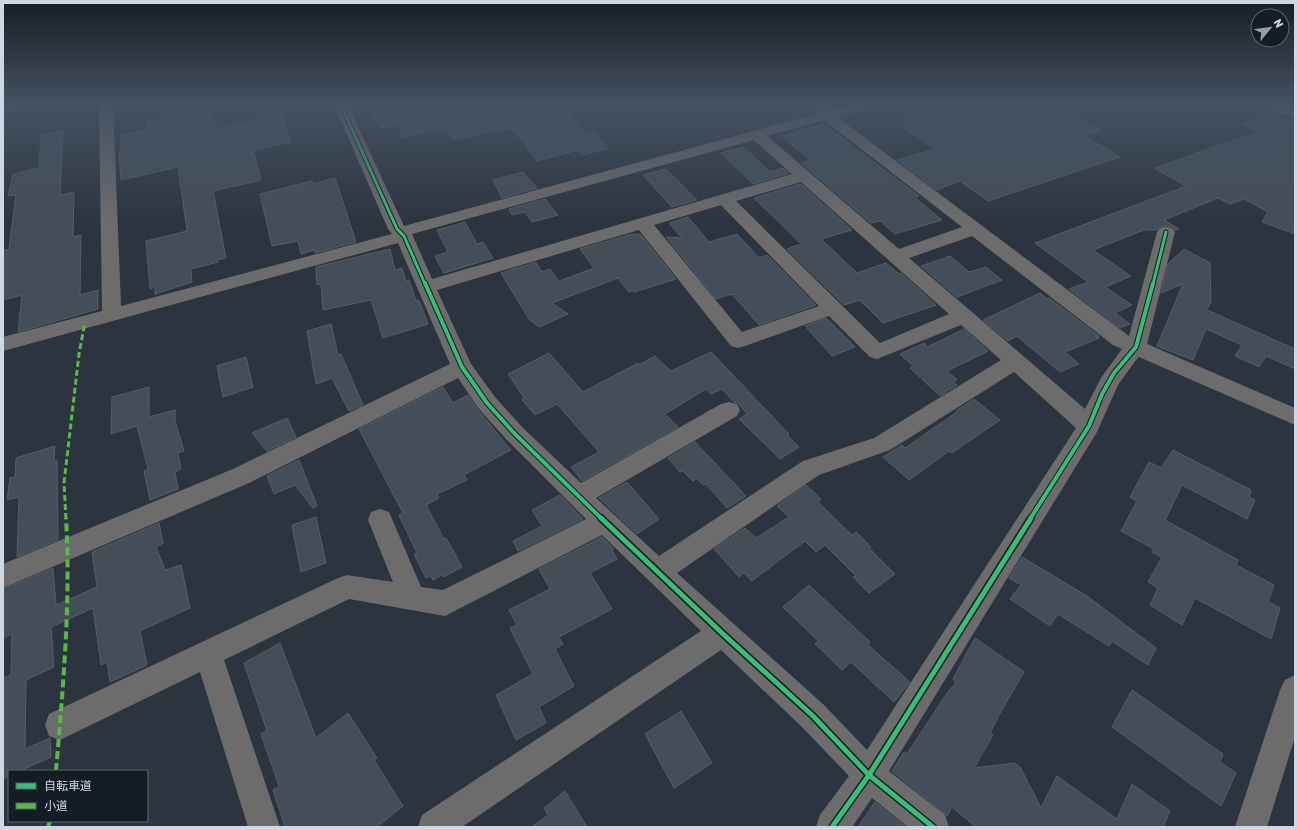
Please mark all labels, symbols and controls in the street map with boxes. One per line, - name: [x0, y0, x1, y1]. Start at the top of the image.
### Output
- north arrow: [1250, 8, 1290, 48]
- text: N: [1271, 17, 1286, 30]
- legend: [8, 770, 148, 822]
- text: 自転車道: [44, 779, 92, 793]
- text: 小道: [44, 799, 68, 813]

